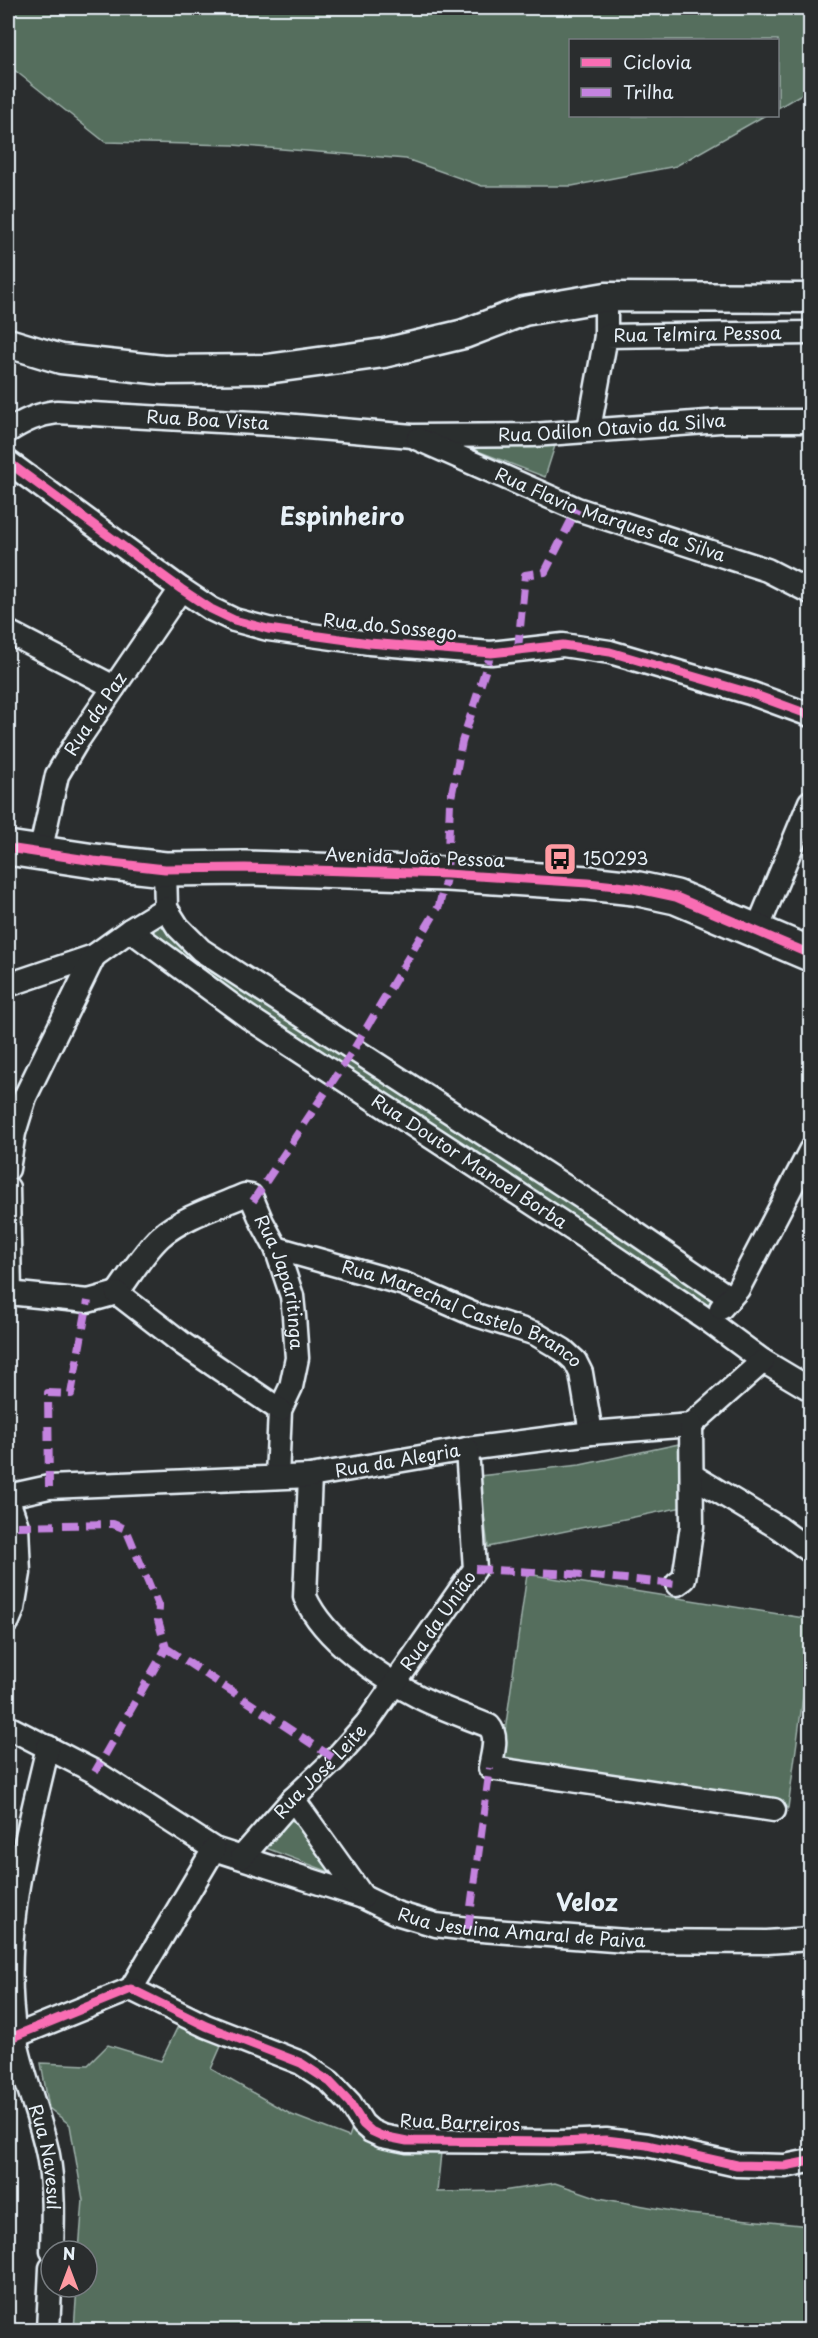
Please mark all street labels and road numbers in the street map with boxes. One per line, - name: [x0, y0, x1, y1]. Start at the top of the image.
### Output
- street label: Rua Telmira Pessoa: [613, 318, 782, 348]
- street label: Rua Boa Vista: [146, 402, 270, 436]
- street label: Rua Odilon Otavio da Silva: [498, 406, 726, 447]
- street label: Rua Flavio Marques da Silva: [491, 460, 729, 568]
- street label: Rua do Sossego: [322, 605, 458, 646]
- street label: Rua da Paz: [56, 666, 133, 760]
- street label: Avenida João Pessoa: [325, 840, 506, 873]
- street label: Rua Doutor Manoel Borba: [367, 1086, 574, 1235]
- street label: Rua Japaritinga: [248, 1210, 311, 1351]
- street label: Rua Marechal Castelo Branco: [339, 1252, 591, 1371]
- street label: Rua da Alegria: [333, 1435, 462, 1483]
- street label: Rua da União: [393, 1564, 482, 1676]
- street label: Rua José Leite: [267, 1717, 372, 1824]
- street label: Rua Jesuina Amaral de Paiva: [395, 1899, 646, 1953]
- street label: Rua Navesul: [23, 2101, 68, 2210]
- street label: Rua Barreiros: [399, 2106, 521, 2137]

